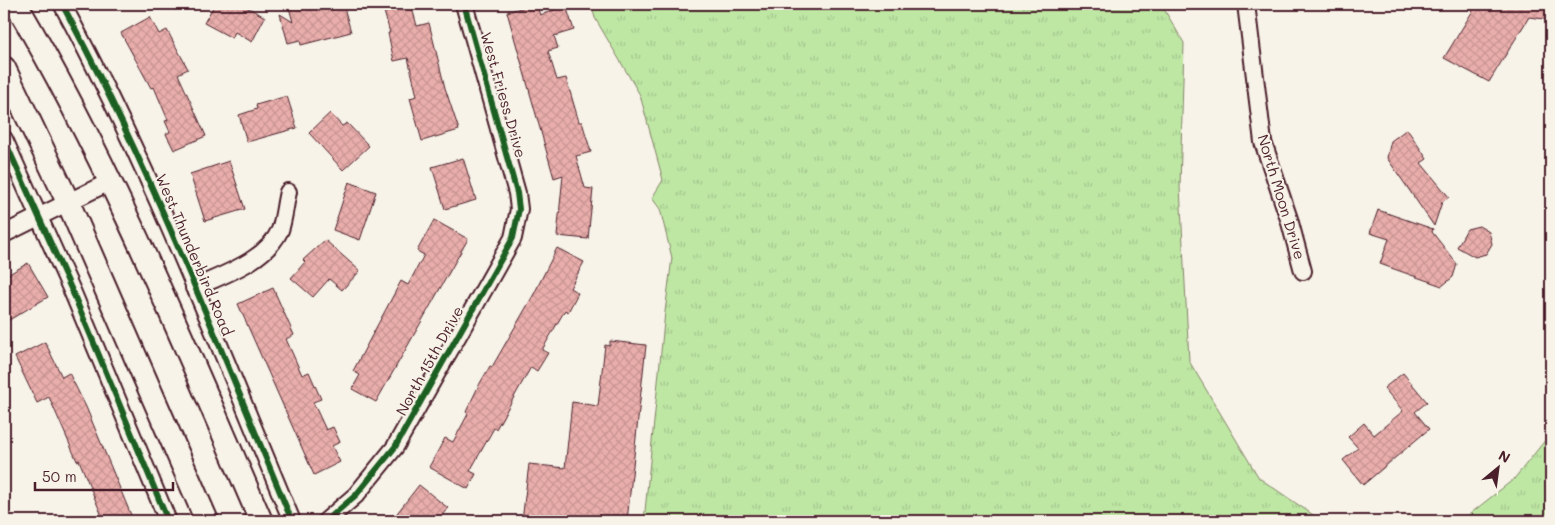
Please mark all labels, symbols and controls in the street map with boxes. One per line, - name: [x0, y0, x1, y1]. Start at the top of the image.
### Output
- street label: West Friess Drive: [476, 30, 531, 160]
- street label: North Moon Drive: [1253, 132, 1311, 262]
- street label: West Thunderbird Road: [152, 171, 238, 339]
- street label: North 15th Drive: [391, 302, 468, 419]
- north arrow: [1472, 442, 1522, 492]
- text: N: [1495, 445, 1514, 467]
- scale bar: [35, 460, 172, 492]
- text: 50 m: [42, 466, 77, 486]

